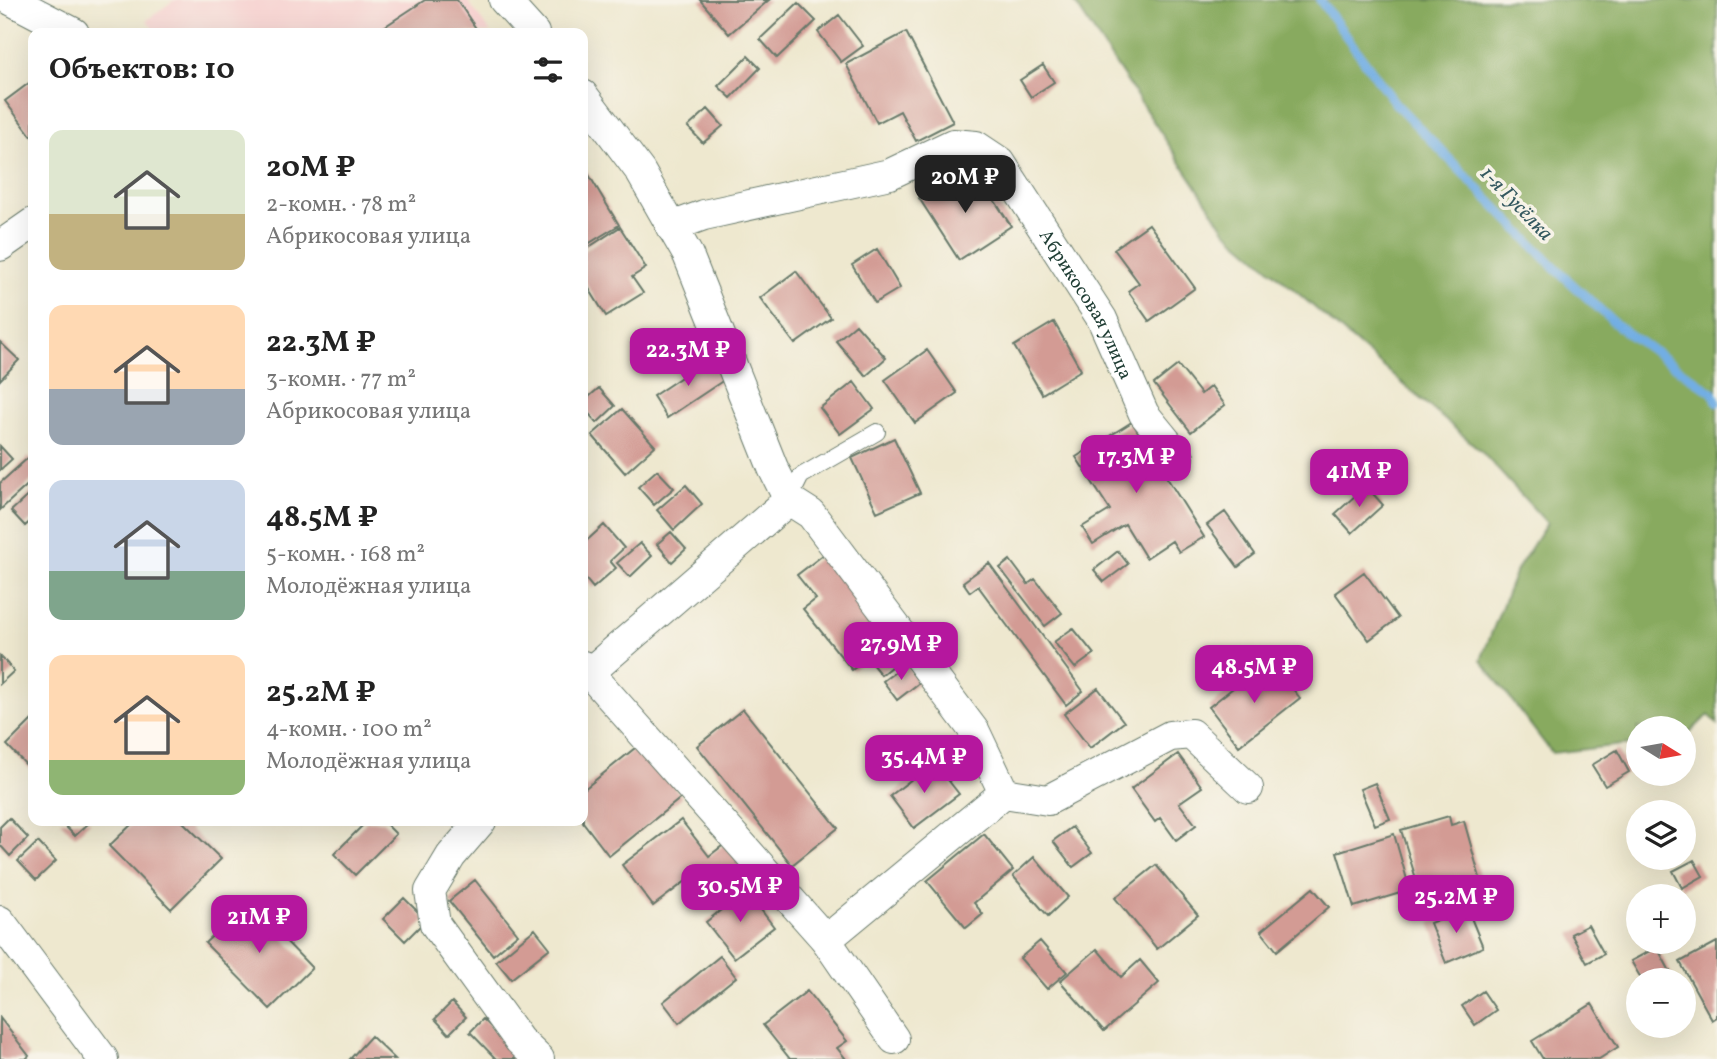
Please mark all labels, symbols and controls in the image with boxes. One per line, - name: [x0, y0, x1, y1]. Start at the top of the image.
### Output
- text: Объектов: 10: [49, 49, 235, 91]
- icon: filters: [529, 51, 567, 89]
- text: 20M ₽: [266, 147, 356, 189]
- pin: 20M ₽: [916, 156, 1014, 215]
- icon: home: [105, 158, 189, 242]
- water label: 1-я Гусёлка: [1473, 160, 1559, 248]
- text: 20M ₽: [931, 162, 999, 194]
- text: 2-комн. · 78 m²: [266, 189, 416, 221]
- text: Абрикосовая улица: [266, 221, 471, 253]
- street label: Абрикосовая улица: [1032, 225, 1138, 384]
- text: 22.3M ₽: [266, 322, 376, 364]
- pin: 22.3M ₽: [623, 328, 753, 388]
- icon: home: [105, 333, 189, 417]
- text: 22.3M ₽: [646, 335, 730, 367]
- text: 3-комн. · 77 m²: [266, 364, 416, 396]
- text: Абрикосовая улица: [266, 396, 471, 428]
- pin: 17.3M ₽: [1071, 435, 1201, 495]
- text: 17.3M ₽: [1097, 442, 1175, 474]
- pin: 41M ₽: [1310, 449, 1408, 509]
- text: 41M ₽: [1326, 456, 1392, 488]
- text: 48.5M ₽: [266, 497, 378, 539]
- icon: home: [105, 508, 189, 592]
- text: 5-комн. · 168 m²: [266, 539, 425, 571]
- text: Молодёжная улица: [266, 571, 472, 603]
- pin: 27.9M ₽: [836, 622, 966, 682]
- text: 27.9M ₽: [860, 629, 942, 661]
- pin: 48.5M ₽: [1189, 646, 1319, 705]
- text: 48.5M ₽: [1211, 652, 1297, 684]
- text: 25.2M ₽: [266, 672, 376, 714]
- icon: home: [105, 683, 189, 767]
- text: 4-комн. · 100 m²: [266, 714, 432, 746]
- north arrow: [1626, 716, 1696, 786]
- map controls: [1626, 716, 1696, 1038]
- pin: 35.4M ₽: [859, 736, 989, 795]
- text: 35.4M ₽: [881, 742, 967, 774]
- text: Молодёжная улица: [266, 746, 472, 778]
- button: layers: [1626, 800, 1696, 870]
- pin: 30.5M ₽: [675, 864, 805, 924]
- text: 30.5M ₽: [697, 871, 783, 903]
- pin: 25.2M ₽: [1391, 876, 1521, 935]
- text: 25.2M ₽: [1414, 882, 1498, 914]
- button: +: [1626, 884, 1696, 954]
- pin: 21M ₽: [210, 895, 308, 955]
- text: 21M ₽: [227, 902, 291, 934]
- button: −: [1626, 968, 1696, 1038]

